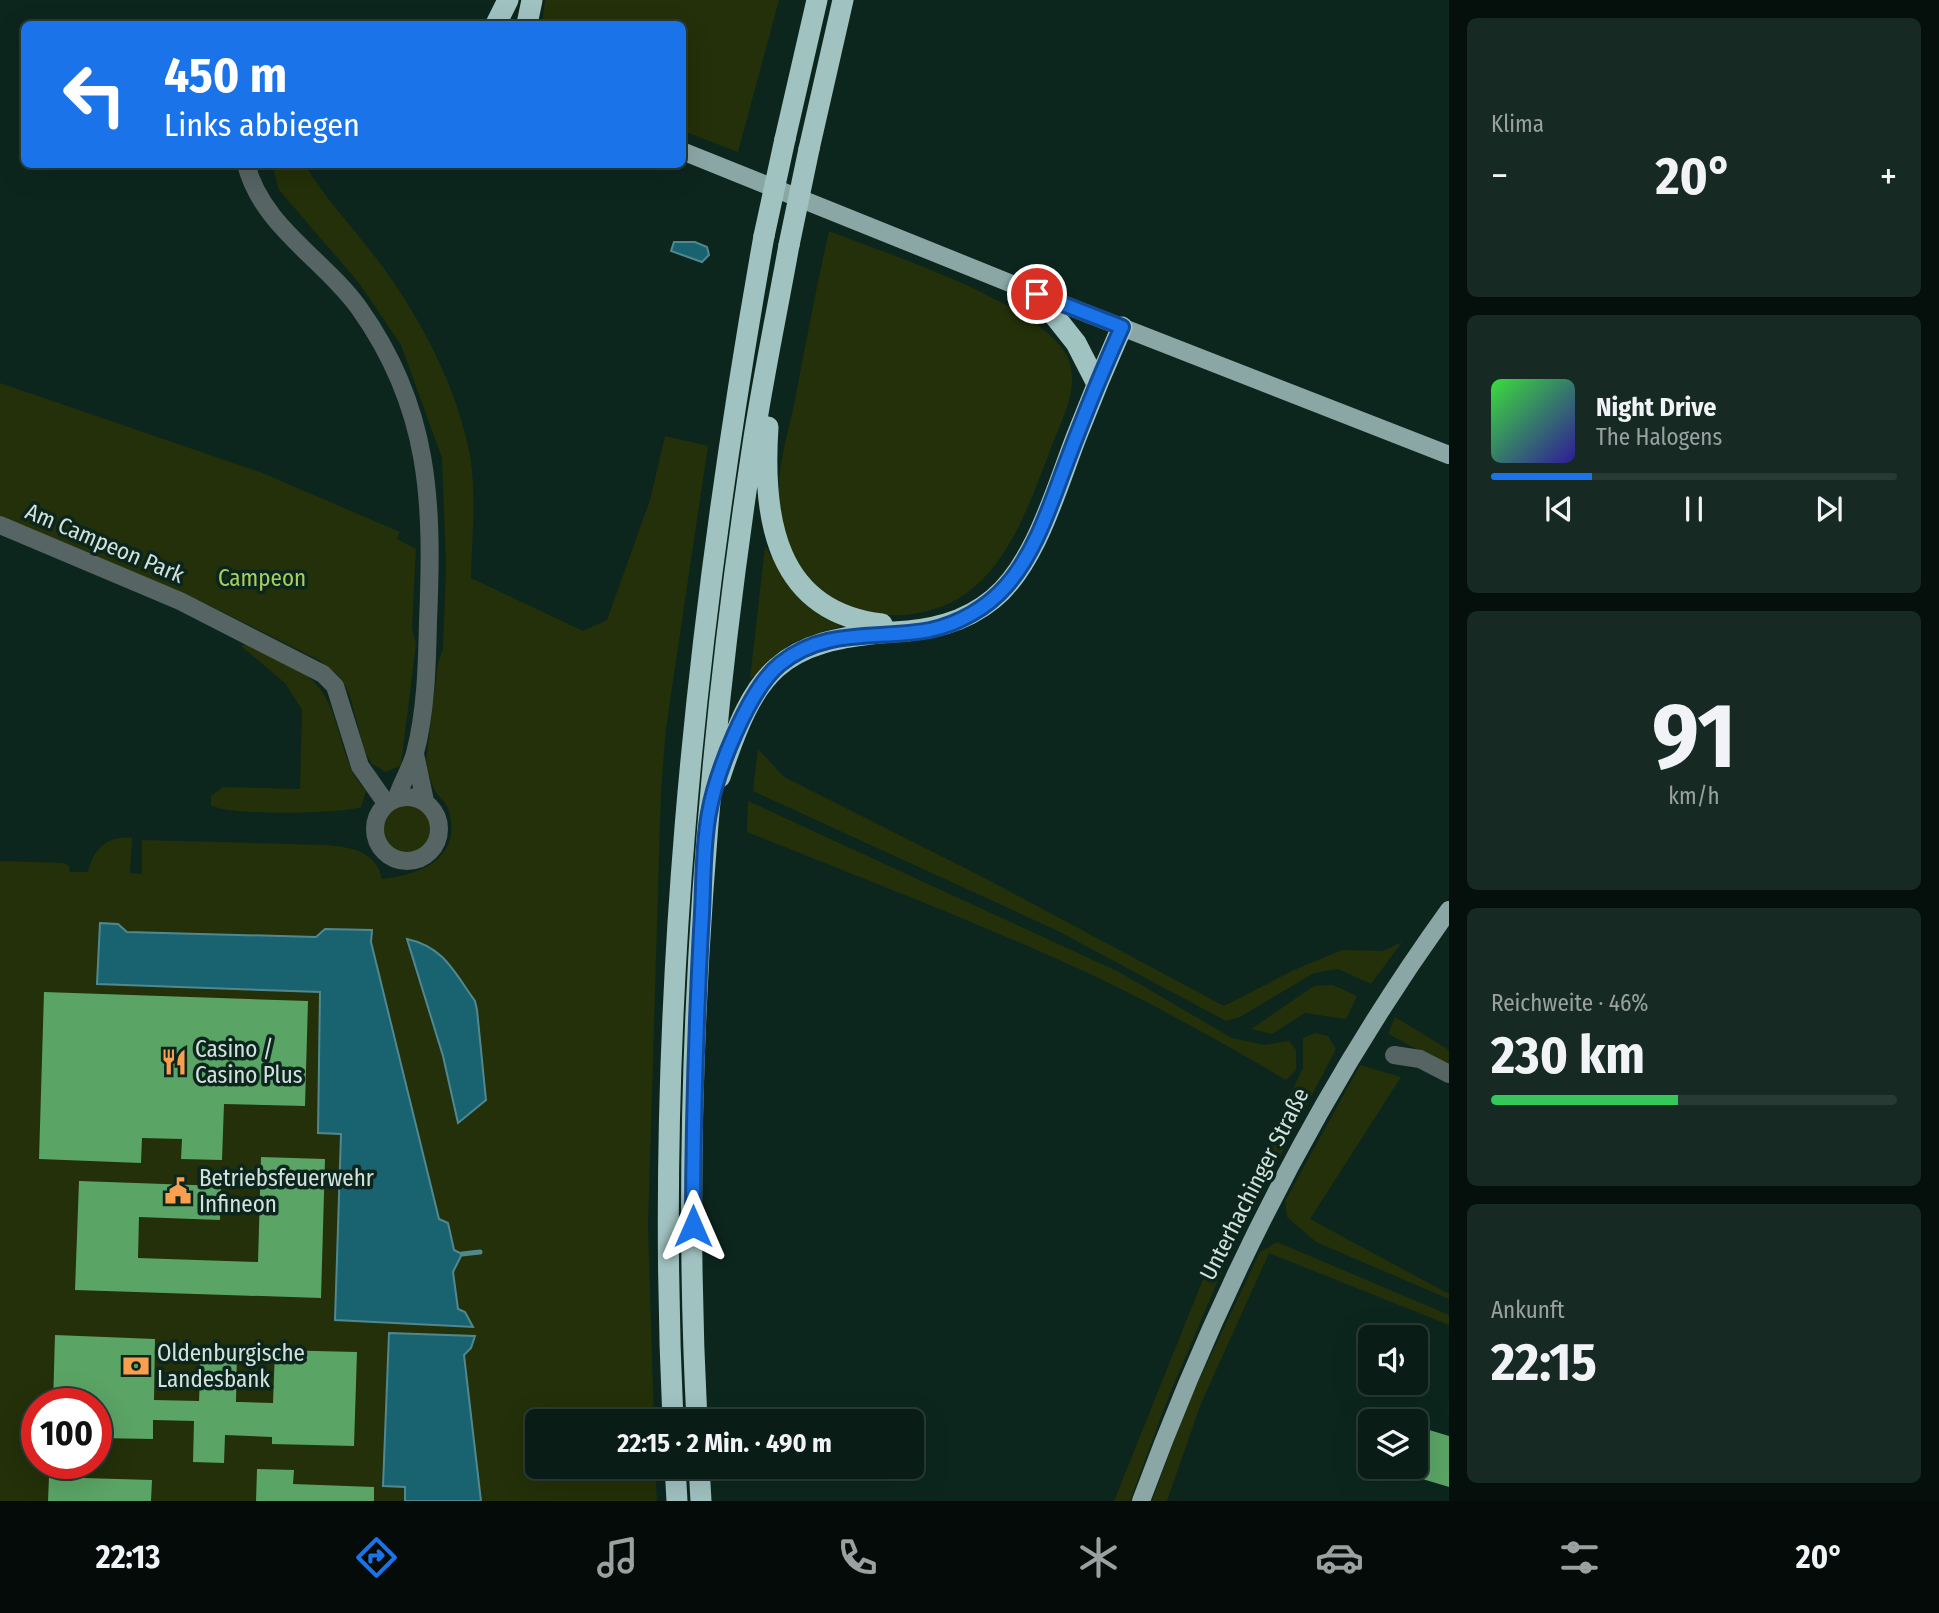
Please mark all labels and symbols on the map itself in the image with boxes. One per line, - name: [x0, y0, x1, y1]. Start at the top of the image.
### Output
- pin: [1007, 264, 1067, 324]
- street label: Am Campeon Park: [21, 497, 189, 589]
- park label: Campeon: [218, 564, 306, 592]
- place label: Casino / Casino Plus: [195, 1035, 303, 1089]
- restaurant icon: Casino / Casino Plus: [159, 1047, 189, 1077]
- street label: Unterhachinger Straße: [1193, 1083, 1315, 1285]
- place label: Betriebsfeuerwehr Infineon: [199, 1164, 374, 1218]
- public building icon: Betriebsfeuerwehr Infineon: [163, 1176, 193, 1206]
- position arrow: [656, 1189, 730, 1263]
- place label: Oldenburgische Landesbank: [157, 1339, 305, 1393]
- bank icon: Oldenburgische Landesbank: [121, 1351, 151, 1381]
- speed limit sign: 100: [21, 1388, 112, 1479]

